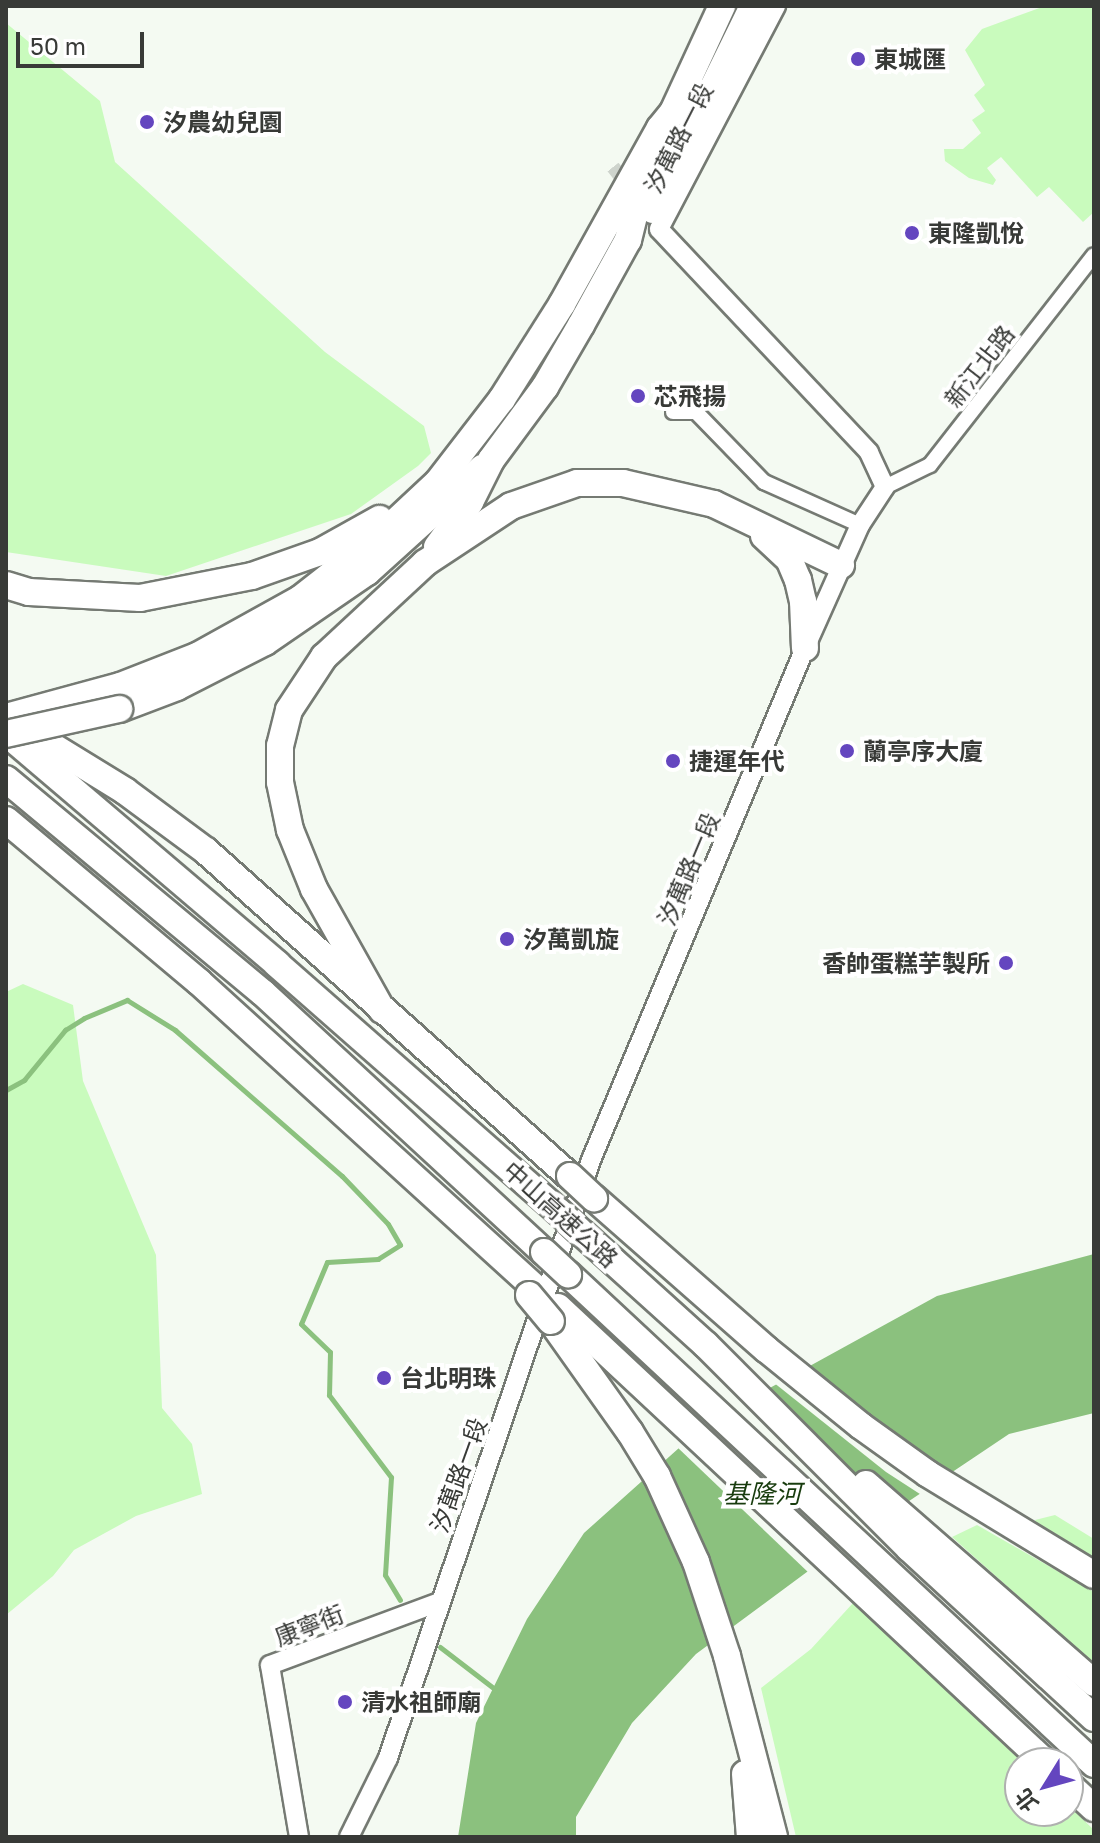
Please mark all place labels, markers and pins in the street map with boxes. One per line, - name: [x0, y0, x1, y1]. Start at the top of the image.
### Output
- place label: 東城匯: [874, 45, 946, 73]
- marker: 東城匯: [849, 50, 867, 68]
- place label: 汐農幼兒園: [163, 108, 283, 136]
- marker: 汐農幼兒園: [138, 113, 156, 131]
- place label: 東隆凱悅: [928, 219, 1024, 247]
- marker: 東隆凱悅: [903, 224, 921, 242]
- place label: 芯飛揚: [654, 382, 726, 410]
- marker: 芯飛揚: [629, 387, 647, 405]
- place label: 蘭亭序大廈: [863, 737, 983, 765]
- marker: 蘭亭序大廈: [838, 742, 856, 760]
- place label: 捷運年代: [689, 747, 785, 775]
- marker: 捷運年代: [664, 752, 682, 770]
- place label: 汐萬凱旋: [523, 925, 619, 953]
- marker: 汐萬凱旋: [498, 930, 516, 948]
- place label: 香帥蛋糕芋製所: [822, 949, 990, 977]
- marker: 香帥蛋糕芋製所: [997, 954, 1015, 972]
- place label: 台北明珠: [400, 1364, 496, 1392]
- marker: 台北明珠: [375, 1369, 393, 1387]
- place label: 清水祖師廟: [361, 1688, 481, 1716]
- marker: 清水祖師廟: [336, 1693, 354, 1711]

